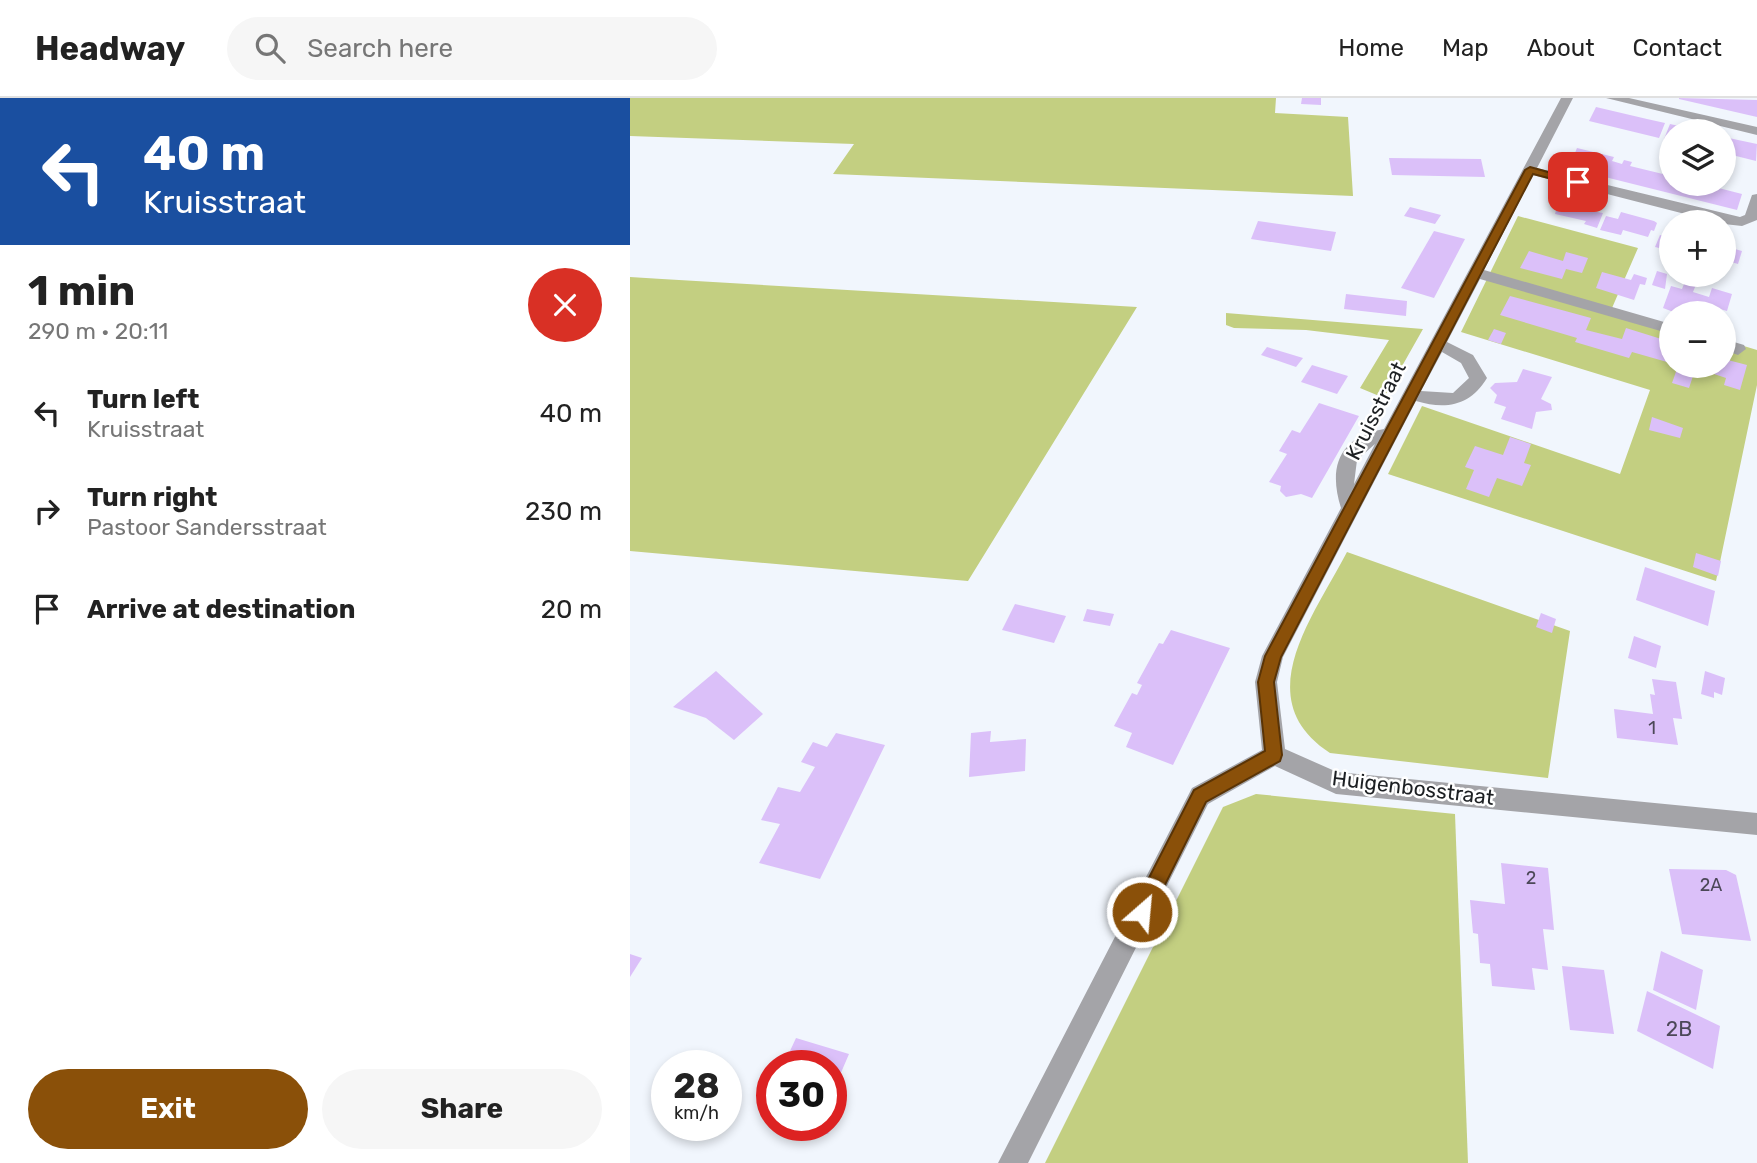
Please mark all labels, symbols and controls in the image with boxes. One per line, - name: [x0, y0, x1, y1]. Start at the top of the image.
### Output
- search box: [227, 17, 717, 80]
- text: Headway: [35, 29, 185, 68]
- icon: search: [251, 29, 289, 67]
- text: Search here: [307, 33, 453, 64]
- text: Home: [1338, 34, 1404, 62]
- text: Map: [1442, 34, 1489, 62]
- text: About: [1527, 34, 1595, 62]
- text: Contact: [1633, 34, 1722, 62]
- map controls: [1659, 119, 1736, 378]
- button: layers: [1659, 119, 1736, 196]
- text: 40 m: [143, 124, 265, 182]
- icon: left: [28, 126, 119, 217]
- pin: [1548, 152, 1608, 212]
- icon: arrive: [1559, 163, 1597, 201]
- text: Kruisstraat: [143, 183, 306, 221]
- button: +: [1659, 210, 1736, 287]
- text: 1 min: [28, 266, 135, 316]
- button: close: [528, 268, 602, 342]
- button: −: [1659, 301, 1736, 378]
- text: 290 m · 20:11: [28, 317, 168, 345]
- street label: Kruisstraat: [1340, 357, 1411, 464]
- text: Turn left: [87, 384, 199, 415]
- icon: left: [28, 394, 66, 432]
- text: 40 m: [540, 398, 602, 429]
- text: Kruisstraat: [87, 415, 204, 443]
- text: Turn right: [87, 482, 217, 513]
- icon: right: [28, 492, 66, 530]
- text: 230 m: [525, 496, 602, 527]
- text: Pastoor Sandersstraat: [87, 513, 327, 541]
- icon: arrive: [28, 590, 66, 628]
- text: Arrive at destination: [87, 594, 355, 625]
- text: 20 m: [541, 594, 602, 625]
- house number: 1: [1648, 717, 1656, 739]
- street label: Huigenbosstraat: [1331, 765, 1495, 810]
- house number: 2: [1526, 867, 1536, 889]
- house number: 2A: [1700, 874, 1722, 896]
- position arrow: [1105, 875, 1179, 949]
- house number: 2B: [1666, 1016, 1692, 1041]
- speed limit sign: 30: [756, 1050, 847, 1141]
- text: 28: [673, 1065, 720, 1107]
- button: Exit: [28, 1069, 308, 1149]
- button: Share: [322, 1069, 602, 1149]
- text: km/h: [674, 1102, 719, 1124]

